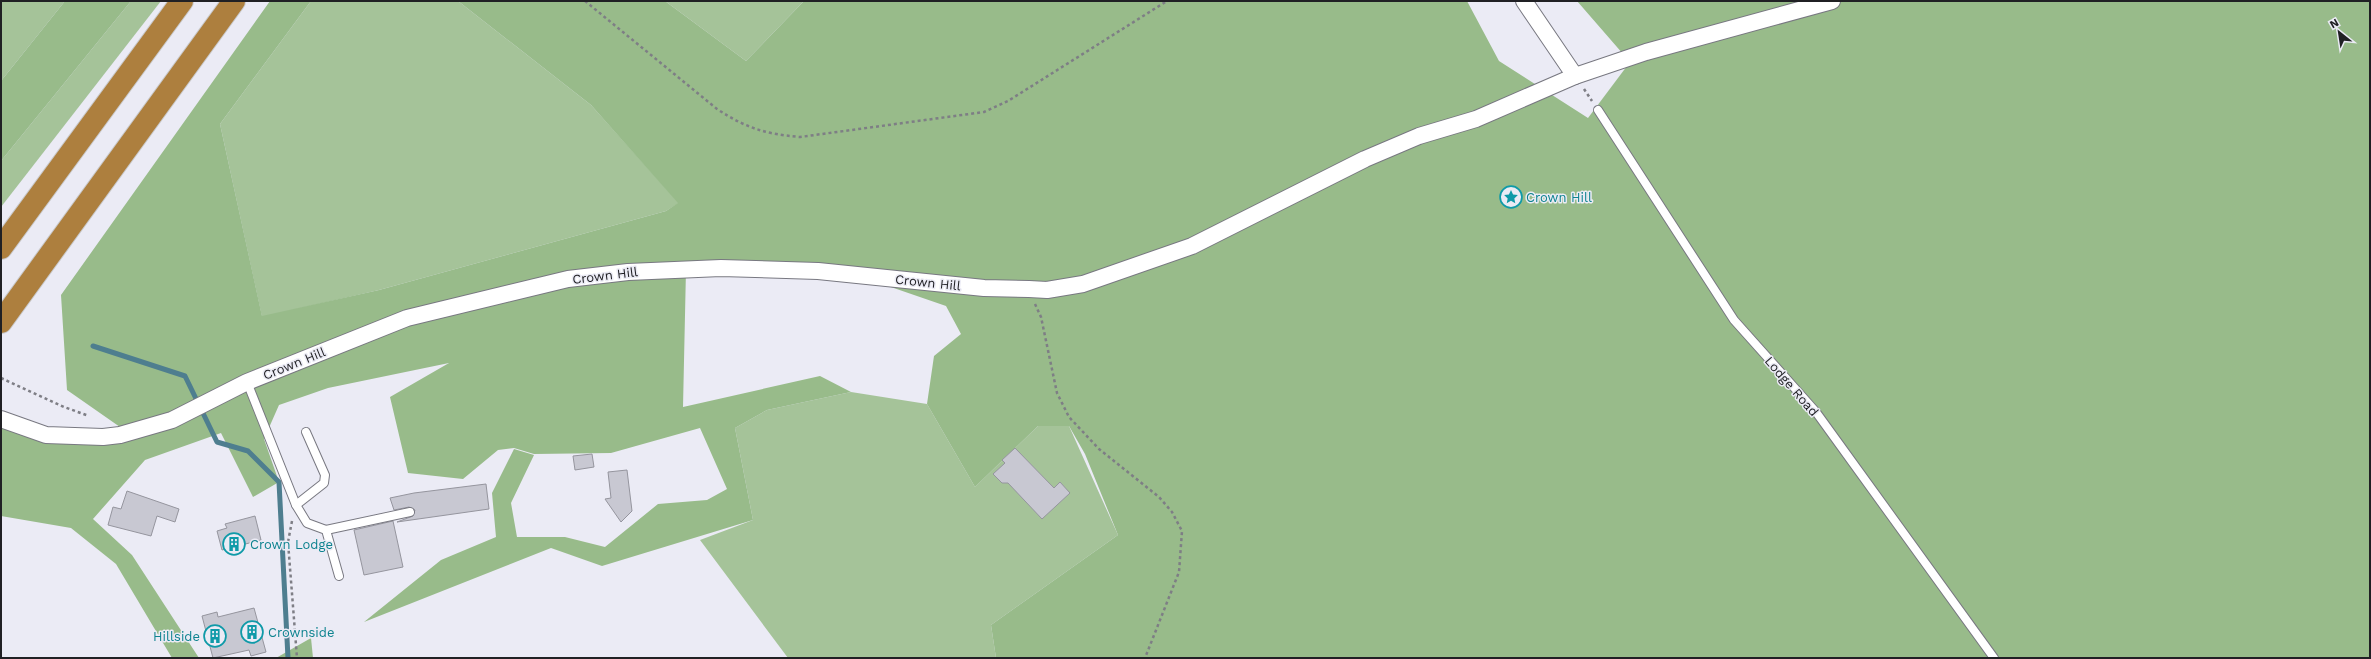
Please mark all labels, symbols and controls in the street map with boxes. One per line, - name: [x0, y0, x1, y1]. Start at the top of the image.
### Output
- north arrow: [2319, 12, 2359, 52]
- text: N: [2327, 16, 2341, 31]
- place icon: Crown Hill: [1498, 184, 1524, 210]
- place label: Crown Hill: [1526, 190, 1592, 205]
- street label: Crown Hill: [571, 264, 639, 287]
- street label: Crown Hill: [894, 272, 962, 293]
- street label: Crown Hill: [261, 344, 328, 383]
- street label: Lodge Road: [1762, 353, 1822, 419]
- building icon: Crown Lodge: [221, 531, 247, 557]
- place label: Crown Lodge: [250, 537, 333, 552]
- building icon: Crownside: [239, 619, 265, 645]
- building icon: Hillside: [202, 623, 228, 649]
- place label: Crownside: [268, 625, 334, 640]
- place label: Hillside: [153, 629, 200, 644]

